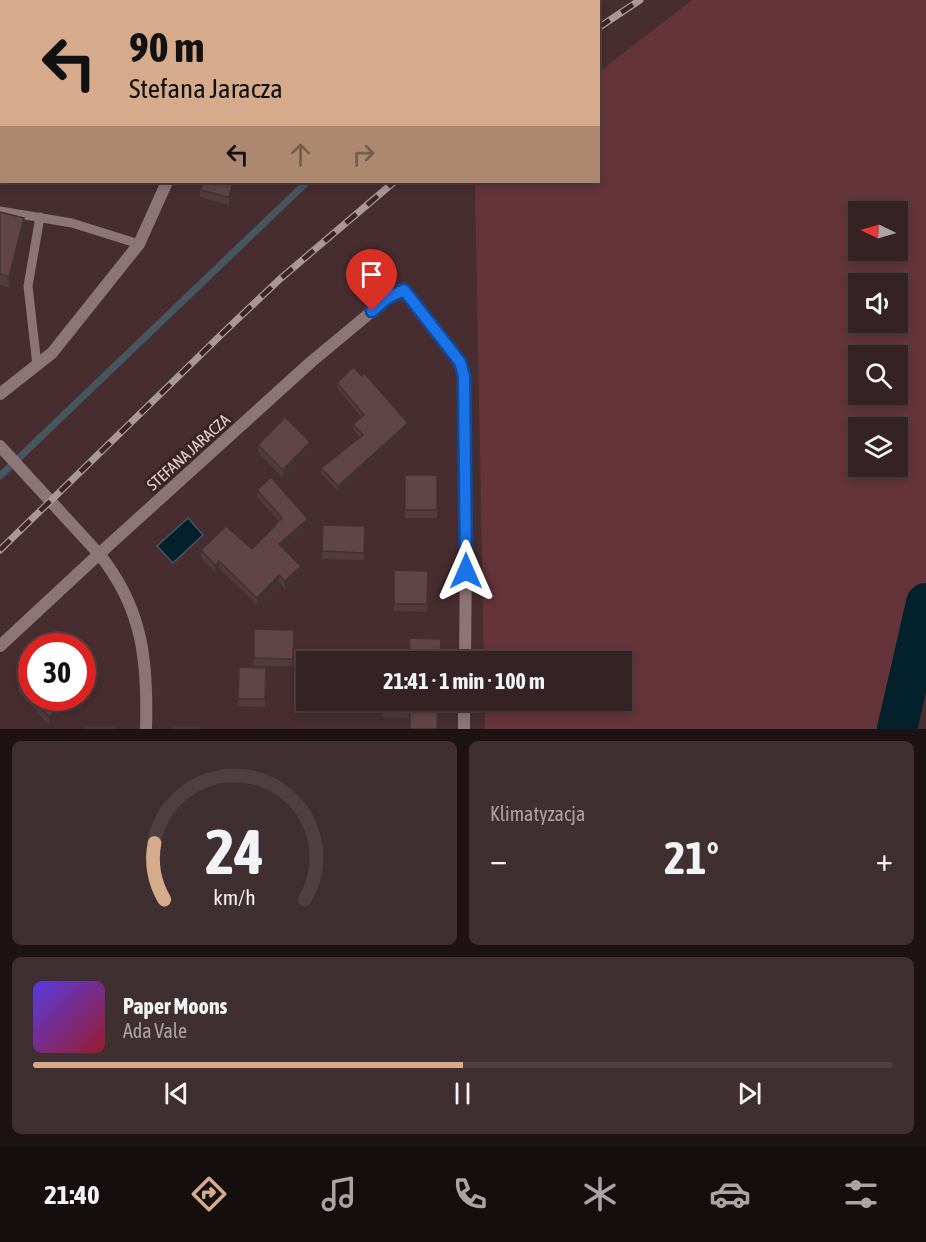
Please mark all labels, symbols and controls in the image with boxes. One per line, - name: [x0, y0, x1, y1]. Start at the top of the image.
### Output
- text: 90 m: [129, 23, 204, 71]
- icon: left: [30, 24, 108, 102]
- text: Stefana Jaracza: [129, 73, 283, 104]
- icon: left: [221, 138, 254, 171]
- icon: ahead: [284, 138, 317, 171]
- icon: right: [347, 138, 380, 171]
- north arrow: [848, 201, 908, 261]
- map controls: [848, 201, 908, 477]
- pin: [346, 249, 397, 311]
- icon: arrive: [355, 258, 388, 291]
- button: sound: [848, 273, 908, 333]
- button: search: [848, 345, 908, 405]
- street label: STEFANA JARACZA: [143, 410, 233, 494]
- button: layers: [848, 417, 908, 477]
- position arrow: [434, 539, 498, 603]
- speed limit sign: 30: [18, 633, 96, 711]
- text: 21:41 · 1 min · 100 m: [383, 668, 545, 694]
- text: Klimatyzacja: [490, 802, 585, 825]
- text: 24: [205, 816, 264, 887]
- text: 21°: [664, 832, 719, 884]
- text: −: [490, 840, 507, 878]
- text: +: [876, 840, 893, 878]
- text: km/h: [213, 885, 256, 910]
- text: Paper Moons: [123, 993, 227, 1019]
- text: Ada Vale: [123, 1019, 187, 1042]
- icon: previous: [160, 1077, 193, 1110]
- icon: pause: [446, 1077, 479, 1110]
- icon: next: [733, 1077, 766, 1110]
- icon: directions: [188, 1173, 230, 1215]
- icon: music: [318, 1173, 360, 1215]
- icon: phone: [449, 1173, 491, 1215]
- icon: climate: [579, 1173, 621, 1215]
- icon: car: [709, 1173, 751, 1215]
- icon: filters: [840, 1173, 882, 1215]
- text: 21:40: [44, 1179, 100, 1210]

